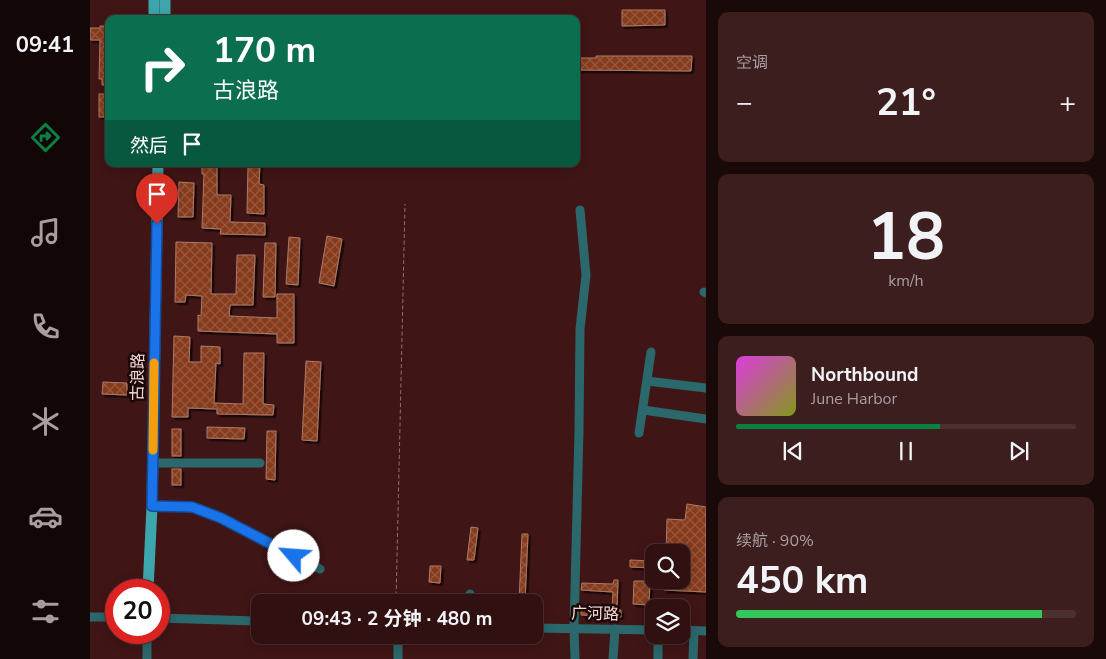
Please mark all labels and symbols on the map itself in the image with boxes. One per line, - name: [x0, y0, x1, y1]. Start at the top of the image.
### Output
- pin: [136, 173, 178, 224]
- street label: 古浪路: [127, 353, 149, 401]
- position arrow: [267, 529, 319, 581]
- speed limit sign: 20: [105, 579, 170, 644]
- street label: 广河路: [571, 603, 619, 625]

